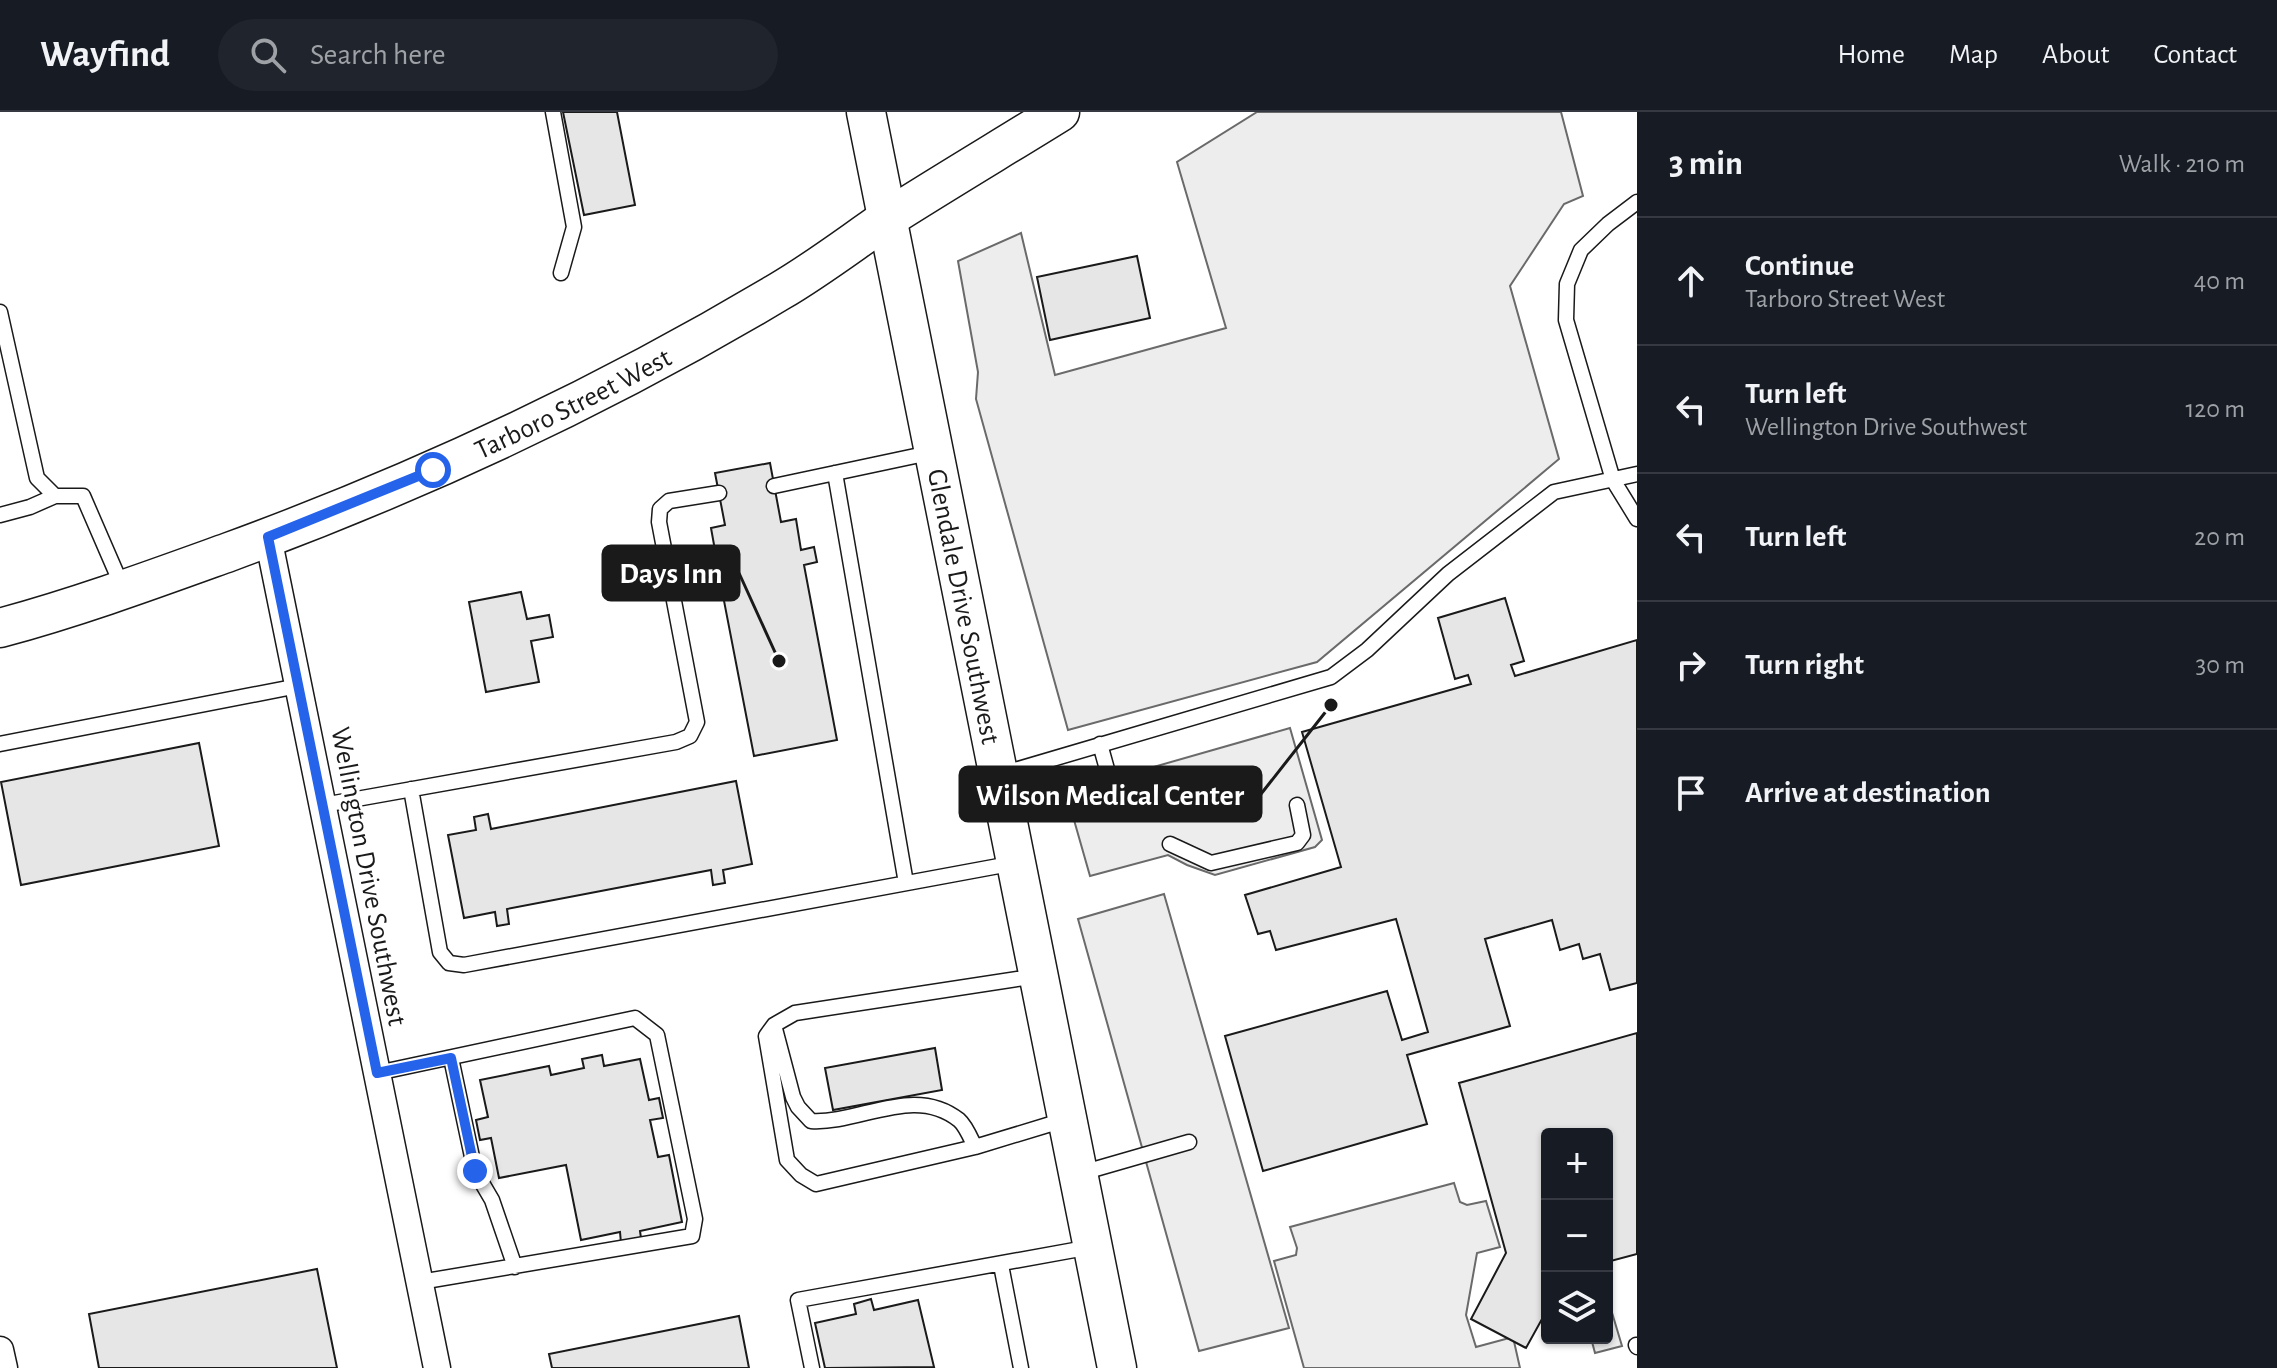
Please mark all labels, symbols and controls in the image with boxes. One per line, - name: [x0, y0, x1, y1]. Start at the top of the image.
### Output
- search box: [218, 19, 778, 91]
- icon: search: [246, 33, 290, 77]
- text: Wayfind: [40, 36, 170, 74]
- text: Search here: [310, 40, 446, 70]
- text: Home: [1838, 41, 1905, 69]
- text: Map: [1949, 41, 1998, 69]
- text: About: [2042, 41, 2110, 69]
- text: Contact: [2154, 41, 2237, 69]
- text: 3 min: [1669, 147, 1743, 181]
- text: Walk · 210 m: [2119, 151, 2245, 177]
- text: Continue: [1745, 251, 1854, 281]
- icon: ahead: [1669, 259, 1713, 303]
- text: 40 m: [2194, 268, 2245, 294]
- text: Tarboro Street West: [1745, 286, 1945, 312]
- street label: Tarboro Street West: [471, 344, 676, 465]
- text: Turn left: [1745, 379, 1846, 409]
- icon: left: [1669, 387, 1713, 431]
- text: 120 m: [2185, 396, 2245, 422]
- text: Wellington Drive Southwest: [1745, 414, 2027, 440]
- route start: [415, 452, 451, 488]
- street label: Glendale Drive Southwest: [922, 467, 1004, 747]
- icon: left: [1669, 515, 1713, 559]
- text: Turn left: [1745, 522, 1846, 552]
- text: 20 m: [2194, 524, 2245, 550]
- callout: Days Inn: [603, 546, 739, 600]
- text: Days Inn: [619, 559, 723, 589]
- icon: right: [1669, 643, 1713, 687]
- text: Turn right: [1745, 650, 1864, 680]
- text: 30 m: [2195, 652, 2245, 678]
- street label: Wellington Drive Southwest: [325, 725, 411, 1028]
- callout: Wilson Medical Center: [960, 767, 1261, 821]
- icon: arrive: [1669, 771, 1713, 815]
- text: Arrive at destination: [1745, 778, 1991, 808]
- text: Wilson Medical Center: [976, 781, 1245, 811]
- map controls: [1541, 1128, 1613, 1344]
- button: +: [1541, 1128, 1613, 1200]
- route end: [457, 1153, 493, 1189]
- button: −: [1541, 1200, 1613, 1272]
- button: layers: [1541, 1272, 1613, 1344]

